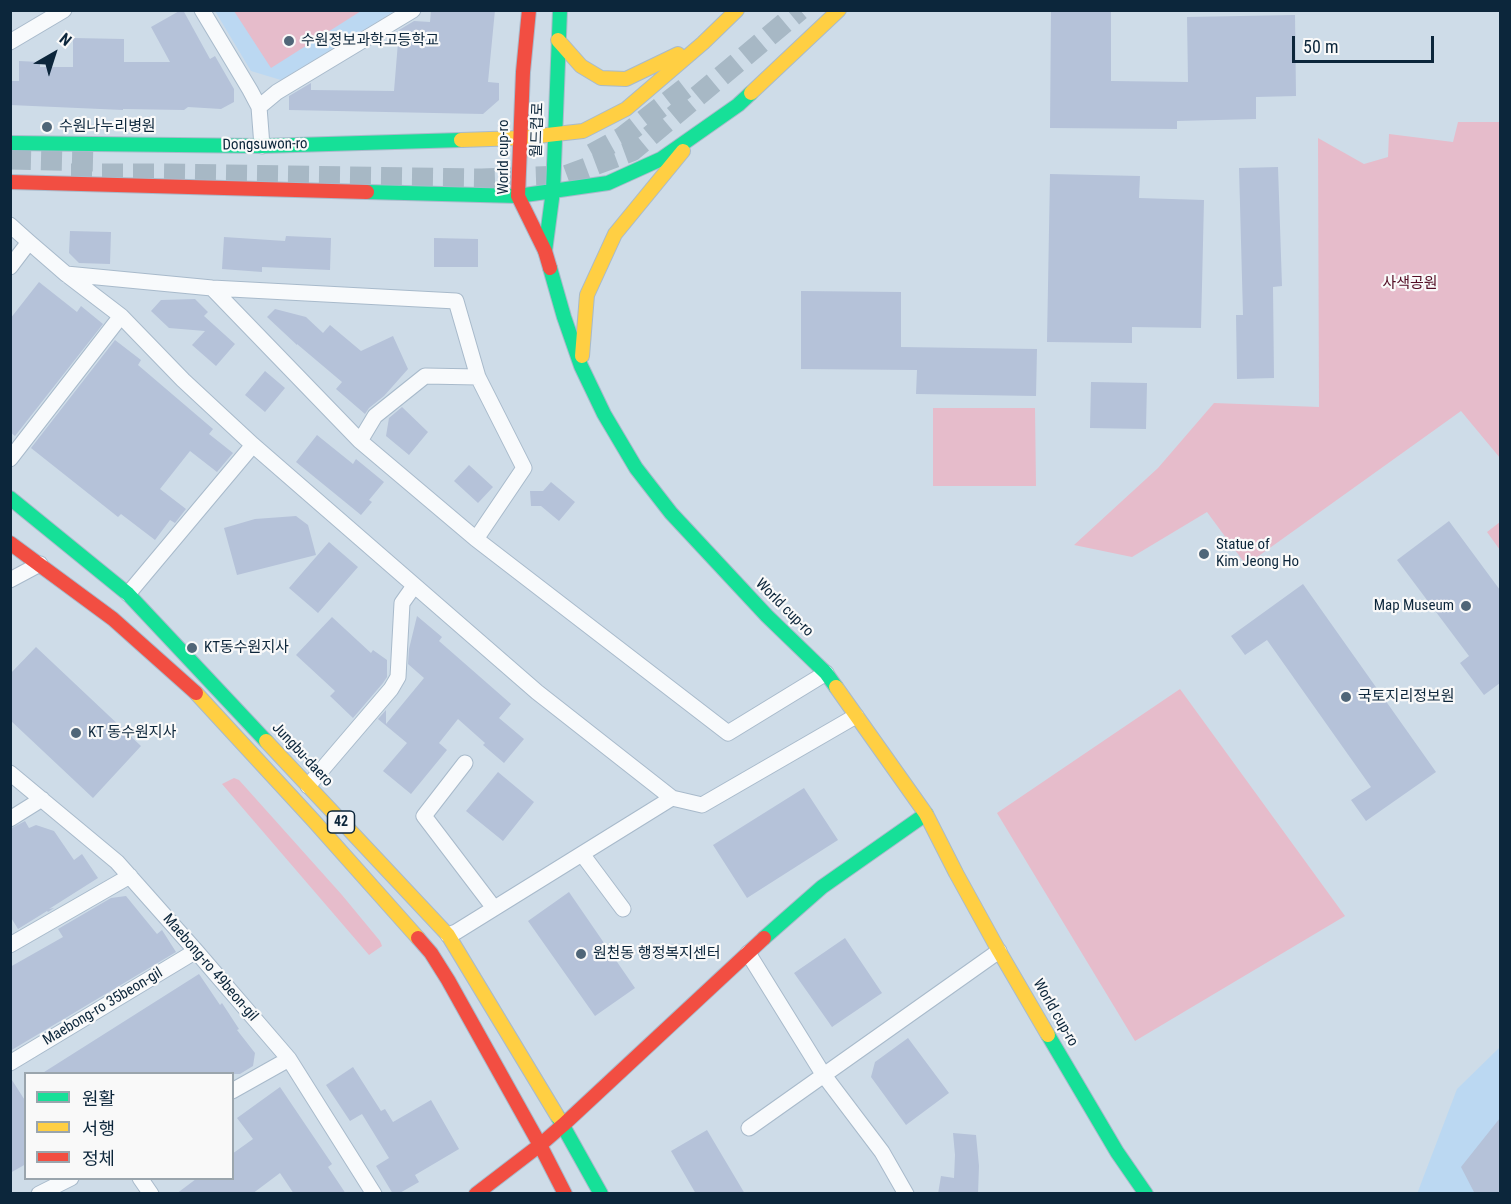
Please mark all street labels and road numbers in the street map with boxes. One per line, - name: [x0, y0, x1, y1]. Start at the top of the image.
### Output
- street label: 월드컵로: [528, 102, 548, 158]
- street label: World cup-ro: [495, 120, 513, 194]
- street label: Dongsuwon-ro: [222, 135, 308, 155]
- street label: World cup-ro: [751, 575, 817, 641]
- street label: Jungbu-daero: [268, 719, 336, 791]
- road number: 42: [328, 811, 354, 833]
- street label: Maebong-ro 49beon-gil: [159, 911, 261, 1025]
- street label: Maebong-ro 35beon-gil: [40, 964, 166, 1050]
- street label: World cup-ro: [1028, 976, 1082, 1050]

